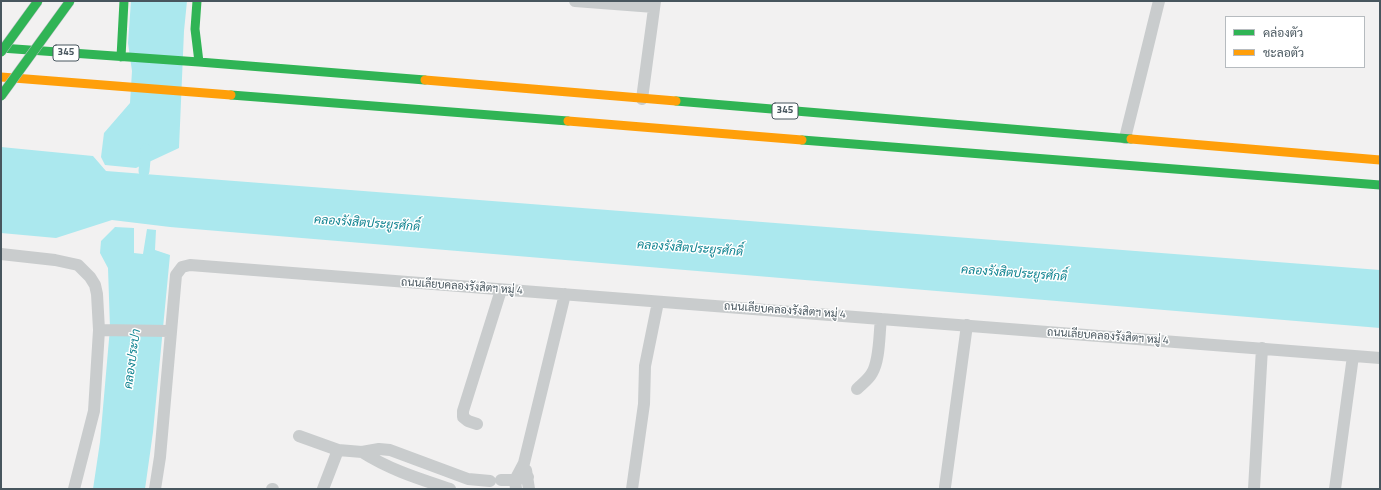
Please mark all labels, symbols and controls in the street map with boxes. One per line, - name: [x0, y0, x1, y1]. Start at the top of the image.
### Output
- legend: [1225, 16, 1365, 68]
- text: คล่องตัว: [1263, 23, 1303, 42]
- text: ชะลอตัว: [1263, 43, 1304, 62]
- road number: 345: [53, 45, 79, 61]
- road number: 345: [772, 103, 798, 119]
- water label: คลองรังสิตประยูรศักดิ์: [314, 213, 420, 235]
- water label: คลองรังสิตประยูรศักดิ์: [637, 238, 743, 260]
- water label: คลองรังสิตประยูรศักดิ์: [961, 263, 1067, 285]
- street label: ถนนเลียบคลองรังสิตฯ หมู่ 4: [401, 276, 523, 298]
- street label: ถนนเลียบคลองรังสิตฯ หมู่ 4: [724, 300, 846, 322]
- street label: ถนนเลียบคลองรังสิตฯ หมู่ 4: [1047, 326, 1169, 348]
- water label: คลองประปา: [122, 328, 144, 390]

